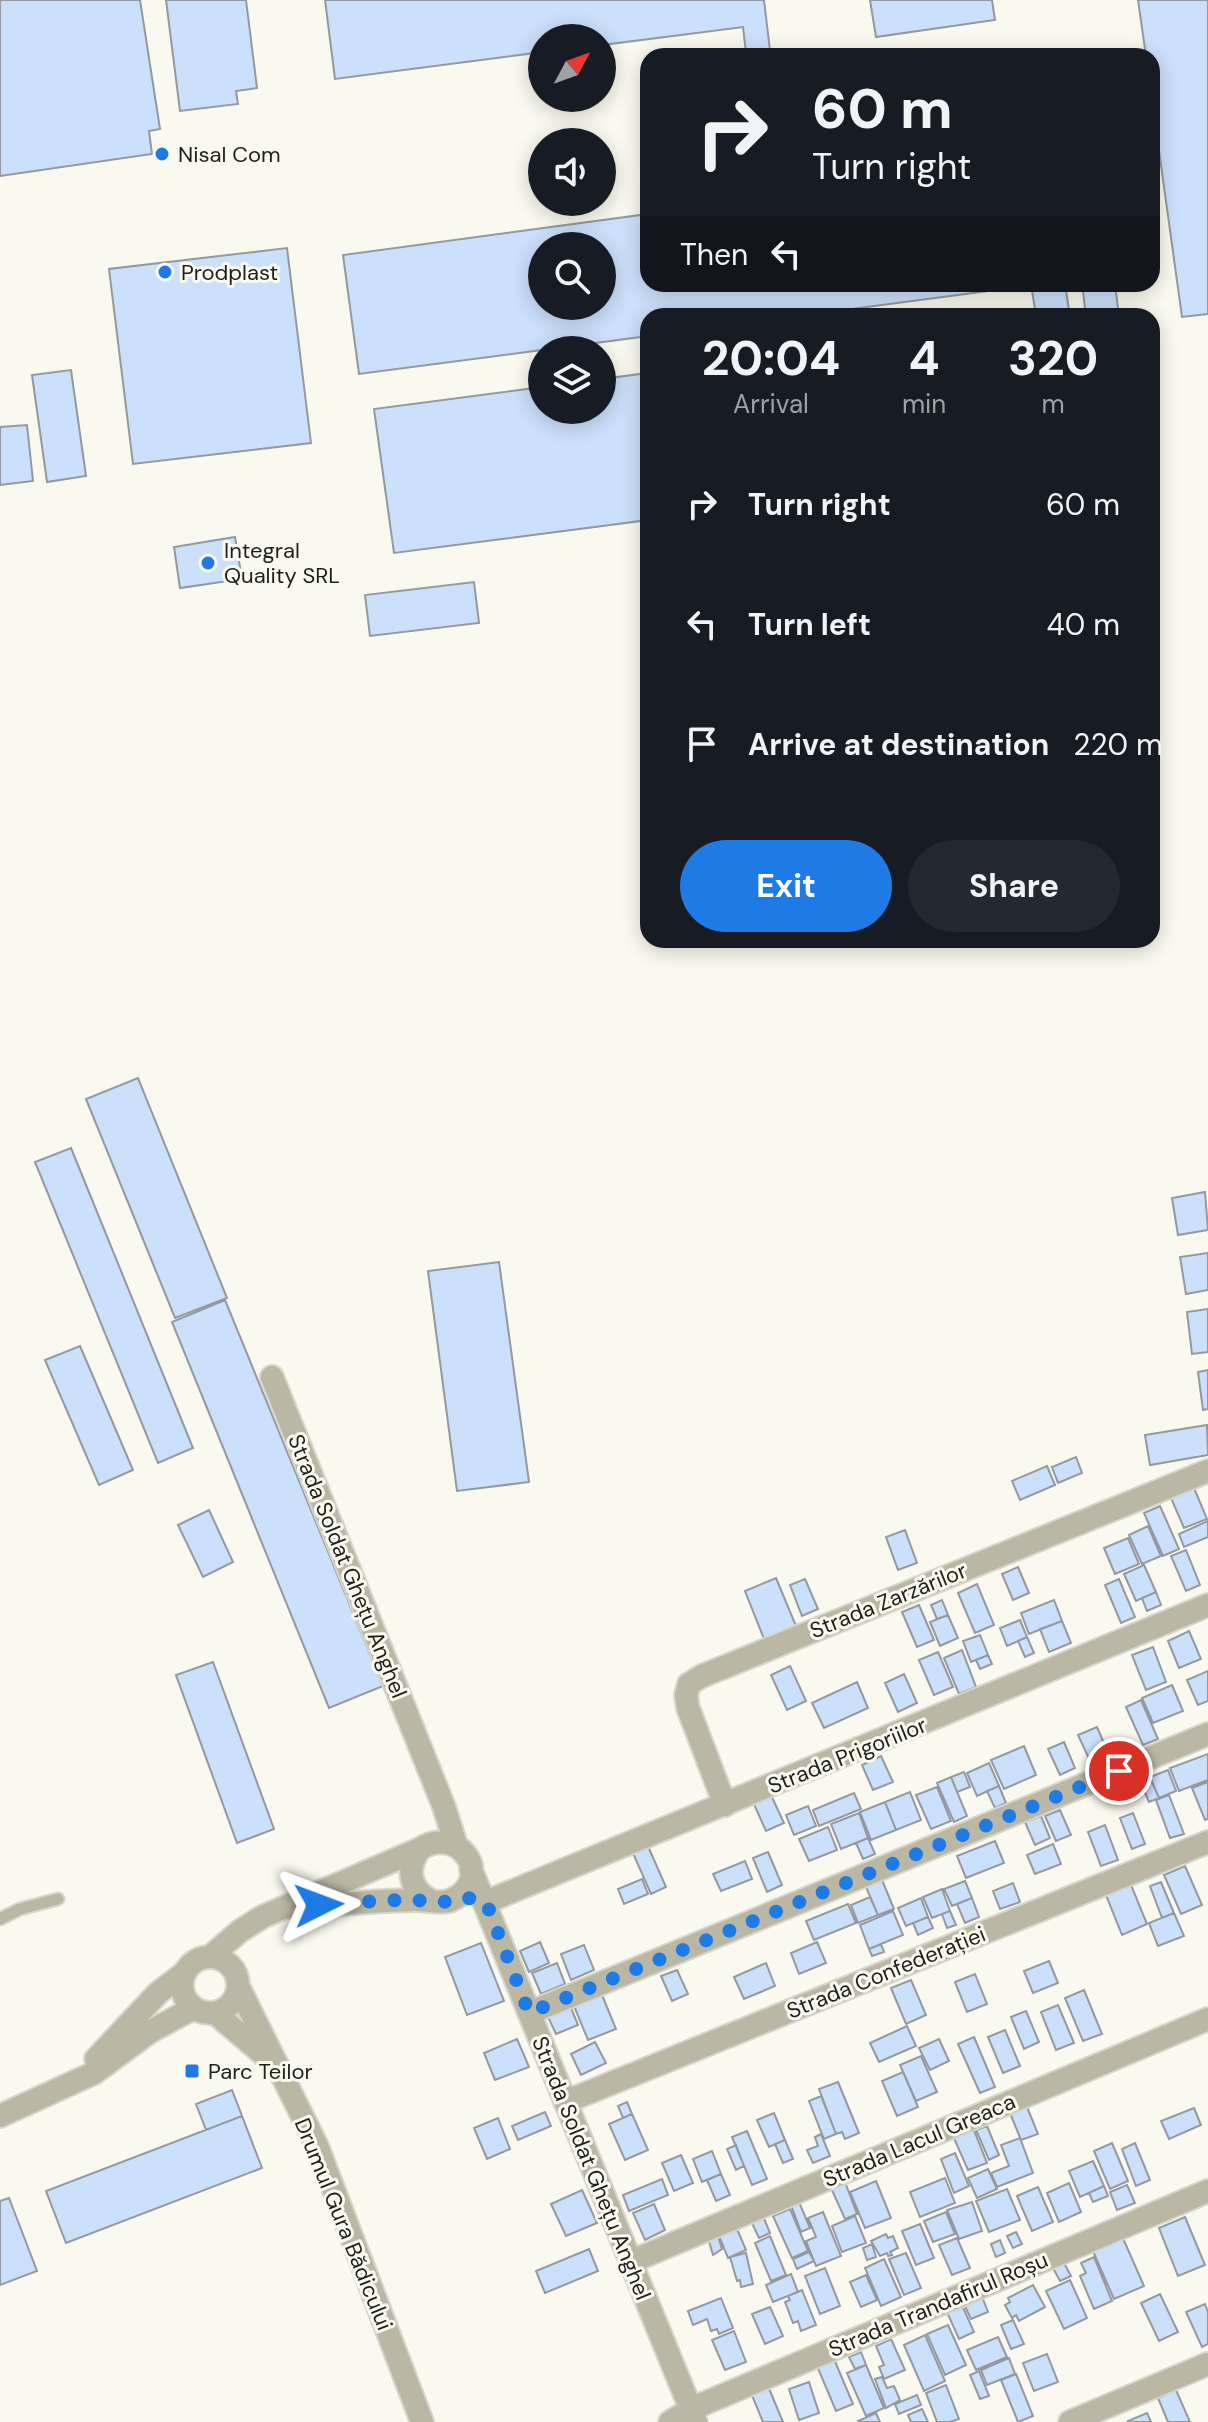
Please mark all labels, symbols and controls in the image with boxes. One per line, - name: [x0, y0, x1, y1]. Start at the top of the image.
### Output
- north arrow: [528, 24, 616, 112]
- map controls: [528, 24, 616, 424]
- text: 60 m: [812, 72, 953, 145]
- icon: right: [680, 80, 784, 184]
- button: sound: [528, 128, 616, 216]
- place label: Nisal Com: [178, 140, 281, 169]
- text: Turn right: [812, 143, 971, 190]
- marker: Nisal Com: [153, 145, 171, 163]
- button: search: [528, 232, 616, 320]
- icon: left: [764, 232, 808, 276]
- text: Then: [680, 235, 748, 274]
- place label: Prodplast: [181, 258, 278, 287]
- marker: Prodplast: [156, 263, 174, 281]
- text: 20:04: [702, 327, 840, 390]
- text: 4: [909, 327, 940, 390]
- text: 320: [1008, 327, 1098, 390]
- button: layers: [528, 336, 616, 424]
- text: Arrival: [733, 387, 809, 421]
- text: min: [902, 387, 946, 421]
- text: m: [1042, 387, 1065, 421]
- icon: right: [680, 482, 724, 526]
- text: Turn right: [748, 485, 891, 524]
- text: 60 m: [1046, 485, 1120, 524]
- place label: Integral Quality SRL: [224, 536, 340, 590]
- marker: Integral Quality SRL: [199, 554, 217, 572]
- icon: left: [680, 602, 724, 646]
- text: Turn left: [748, 605, 871, 644]
- text: 40 m: [1047, 605, 1120, 644]
- icon: arrive: [680, 722, 724, 766]
- text: Arrive at destination: [748, 725, 1049, 764]
- text: 220 m: [1073, 725, 1163, 764]
- button: Exit: [680, 840, 892, 932]
- button: Share: [908, 840, 1120, 932]
- street label: Strada Soldat Ghețu Anghel: [281, 1430, 414, 1702]
- street label: Strada Zarzărilor: [805, 1556, 971, 1645]
- street label: Strada Prigoriilor: [763, 1710, 931, 1801]
- pin: [1085, 1737, 1153, 1805]
- icon: arrive: [1097, 1749, 1141, 1793]
- position arrow: [277, 1863, 361, 1947]
- street label: Strada Confederației: [783, 1919, 990, 2026]
- street label: Strada Soldat Ghețu Anghel: [525, 2032, 658, 2304]
- place label: Parc Teilor: [208, 2057, 313, 2086]
- marker: Parc Teilor: [183, 2062, 201, 2080]
- street label: Strada Lacul Greaca: [819, 2087, 1020, 2194]
- street label: Drumul Gura Bădicului: [288, 2114, 399, 2335]
- street label: Strada Trandafirul Roșu: [824, 2245, 1052, 2364]

